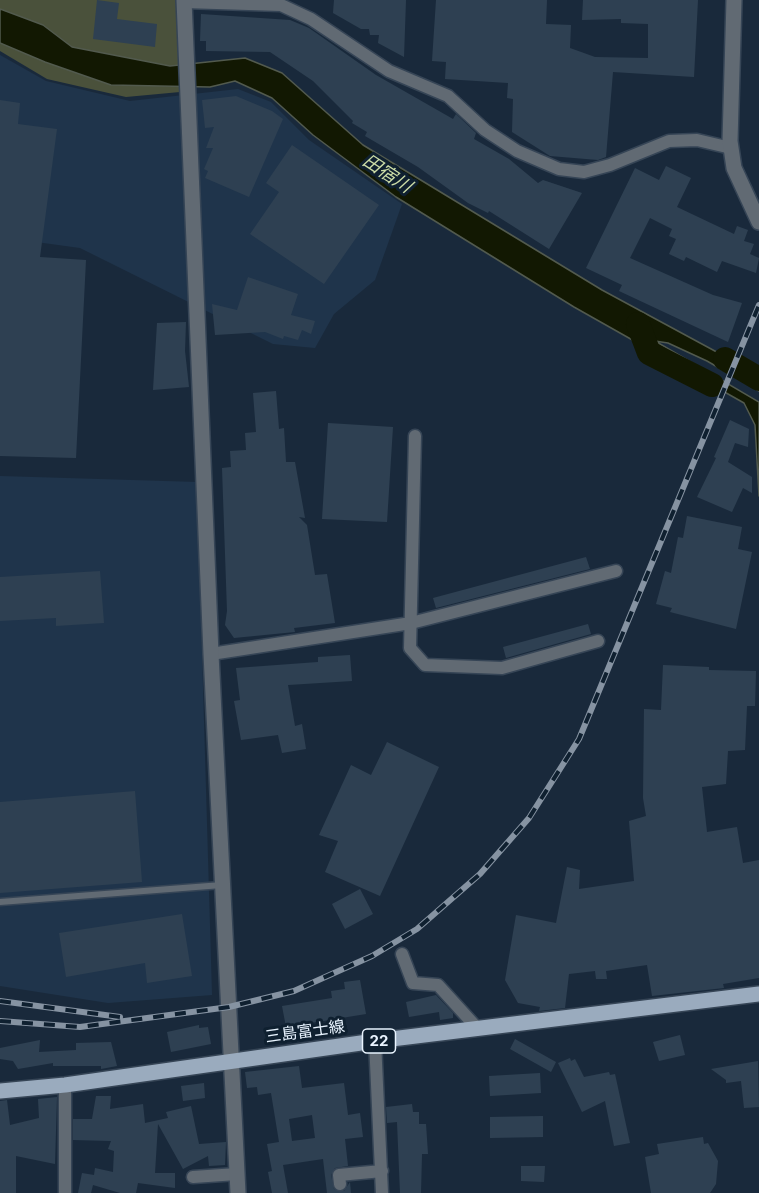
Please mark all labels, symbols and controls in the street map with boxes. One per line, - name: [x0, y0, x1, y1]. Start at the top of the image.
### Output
- water label: 田宿川: [358, 150, 416, 198]
- street label: 三島富士線: [264, 1017, 346, 1047]
- road number: 22: [362, 1029, 395, 1053]

